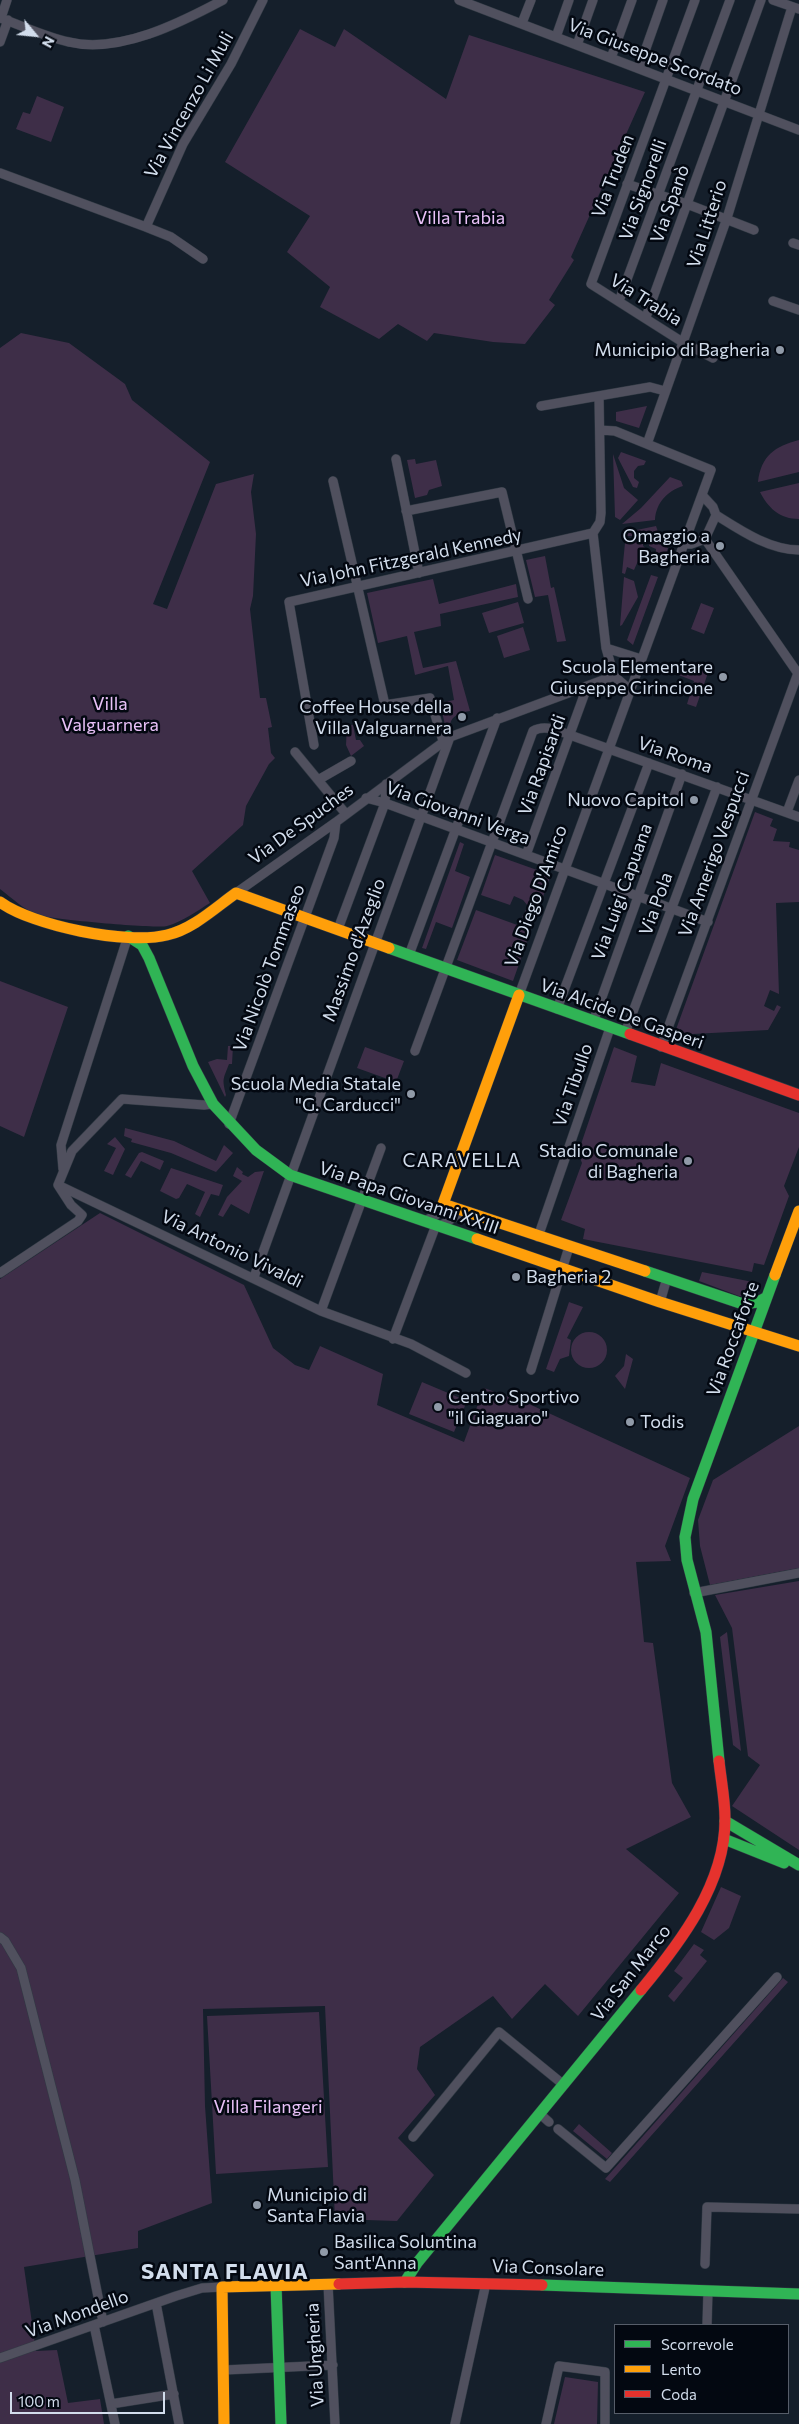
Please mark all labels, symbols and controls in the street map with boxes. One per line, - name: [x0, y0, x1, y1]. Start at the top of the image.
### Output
- north arrow: [10, 10, 60, 60]
- street label: Via Giuseppe Scordato: [565, 14, 745, 100]
- street label: Via Vincenzo Li Muli: [140, 28, 238, 182]
- text: N: [39, 34, 59, 51]
- street label: Via Truden: [587, 131, 639, 221]
- street label: Via Signorelli: [615, 137, 671, 243]
- street label: Via Spanò: [646, 162, 694, 246]
- street label: Via Litterio: [683, 177, 731, 271]
- park label: Villa Trabia: [415, 207, 505, 229]
- street label: Via Trabia: [606, 269, 686, 331]
- place label: Municipio di Bagheria: [595, 339, 770, 361]
- marker: Municipio di Bagheria: [774, 344, 786, 356]
- street label: Via John Fitzgerald Kennedy: [298, 524, 524, 592]
- place label: Omaggio a Bagheria: [622, 525, 710, 568]
- marker: Omaggio a Bagheria: [714, 540, 726, 552]
- place label: Scuola Elementare Giuseppe Cirincione: [550, 656, 713, 699]
- marker: Scuola Elementare Giuseppe Cirincione: [717, 671, 729, 683]
- park label: Villa Valguarnera: [61, 693, 159, 736]
- place label: Coffee House della Villa Valguarnera: [299, 696, 452, 739]
- marker: Coffee House della Villa Valguarnera: [456, 711, 468, 723]
- street label: Via Rapisardi: [514, 711, 570, 819]
- street label: Via Roma: [635, 732, 715, 778]
- street label: Via Amerigo Vespucci: [674, 768, 754, 940]
- street label: Via Giovanni Verga: [383, 777, 533, 849]
- street label: Via De Spuches: [244, 779, 358, 869]
- place label: Nuovo Capitol: [567, 789, 684, 811]
- marker: Nuovo Capitol: [688, 794, 700, 806]
- street label: Via Luigi Capuana: [587, 821, 657, 963]
- street label: Via Diego D'Amico: [500, 822, 572, 970]
- street label: Via Pola: [635, 869, 677, 939]
- street label: Massimo d'Azeglio: [318, 875, 390, 1025]
- street label: Via Nicolò Tommaseo: [229, 881, 309, 1055]
- street label: Via Alcide De Gasperi: [537, 974, 707, 1054]
- street label: Via Tibullo: [549, 1041, 597, 1129]
- place label: Scuola Media Statale "G. Carducci": [231, 1073, 401, 1116]
- marker: Scuola Media Statale "G. Carducci": [405, 1088, 417, 1100]
- place label: Stadio Comunale di Bagheria: [539, 1140, 678, 1182]
- district label: CARAVELLA: [401, 1150, 523, 1172]
- marker: Stadio Comunale di Bagheria: [682, 1155, 694, 1167]
- street label: Via Papa Giovanni XXIII: [316, 1157, 502, 1239]
- street label: Via Antonio Vivaldi: [158, 1205, 306, 1293]
- place label: Bagheria 2: [526, 1266, 611, 1288]
- marker: Bagheria 2: [510, 1271, 522, 1283]
- street label: Via Roccaforte: [702, 1279, 764, 1399]
- place label: Centro Sportivo "il Giaguaro": [448, 1386, 579, 1428]
- marker: Centro Sportivo "il Giaguaro": [432, 1401, 444, 1413]
- place label: Todis: [640, 1411, 684, 1433]
- marker: Todis: [624, 1416, 636, 1428]
- street label: Via San Marco: [587, 1920, 675, 2026]
- park label: Villa Filangeri: [213, 2096, 323, 2118]
- place label: Municipio di Santa Flavia: [267, 2184, 367, 2226]
- marker: Municipio di Santa Flavia: [251, 2199, 263, 2211]
- place label: Basilica Soluntina Sant'Anna: [334, 2231, 477, 2274]
- marker: Basilica Soluntina Sant'Anna: [318, 2246, 330, 2258]
- street label: Via Consolare: [491, 2255, 605, 2281]
- district label: SANTA FLAVIA: [140, 2259, 310, 2285]
- street label: Via Mondello: [23, 2285, 131, 2343]
- street label: Via Ungheria: [301, 2302, 329, 2408]
- legend: [614, 2324, 789, 2414]
- text: Scorrevole: [661, 2335, 734, 2353]
- text: Lento: [661, 2360, 701, 2378]
- scale bar: [12, 2382, 168, 2414]
- text: Coda: [661, 2385, 697, 2403]
- text: 100 m: [18, 2392, 60, 2410]

